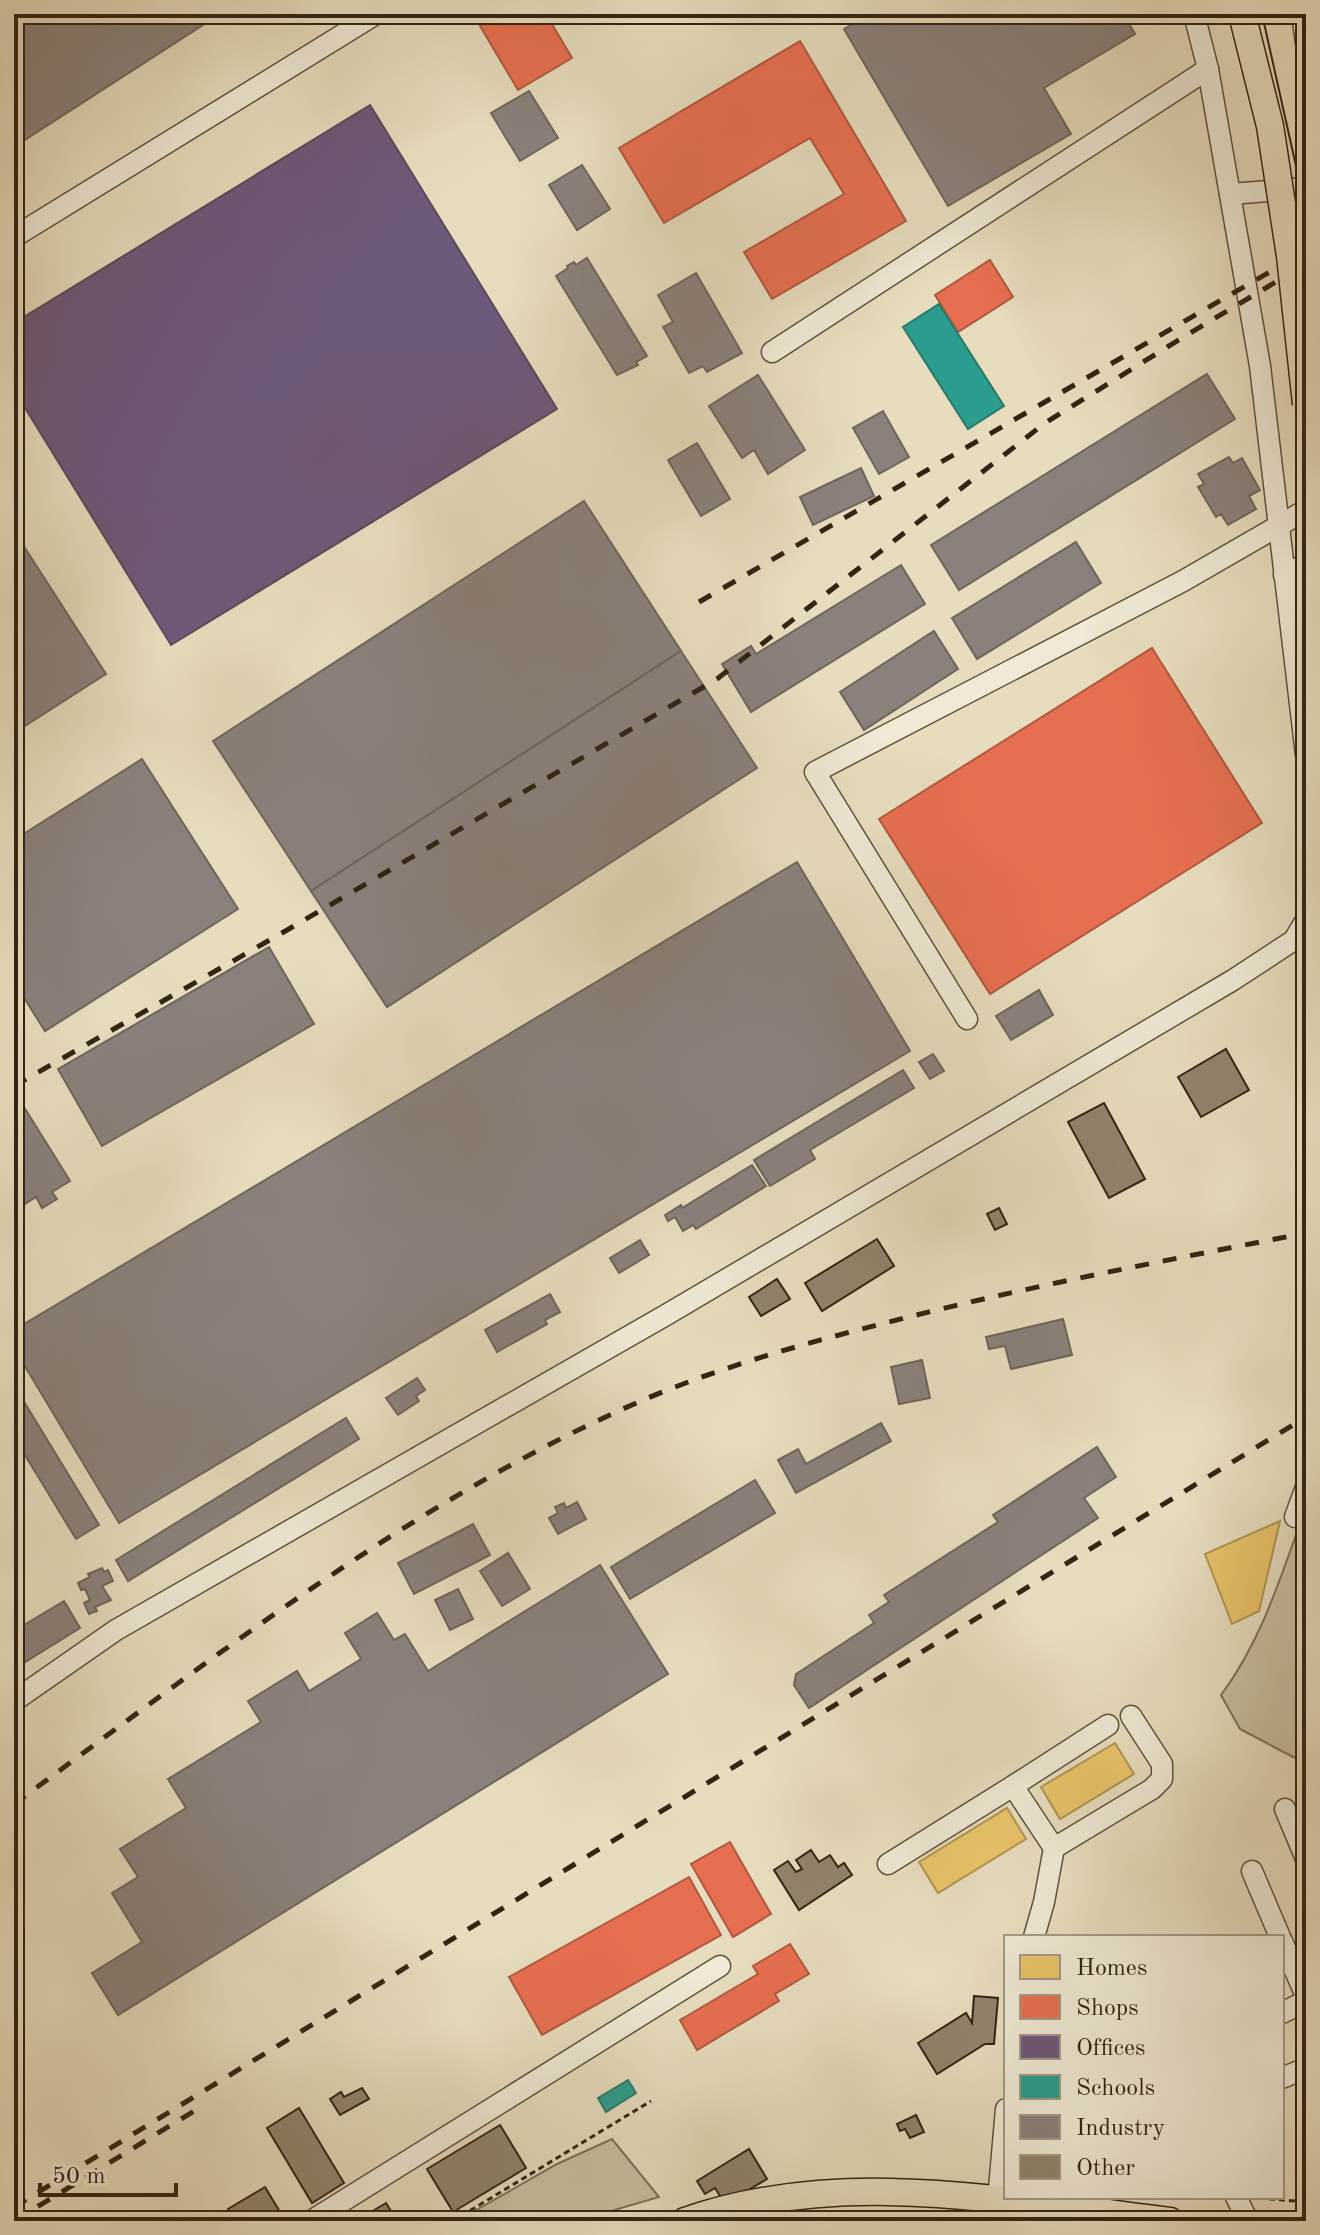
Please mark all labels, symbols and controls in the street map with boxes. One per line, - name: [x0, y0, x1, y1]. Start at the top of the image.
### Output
- legend: [1004, 1935, 1284, 2199]
- text: Homes: [1076, 1957, 1147, 1981]
- text: Shops: [1076, 1997, 1139, 2021]
- text: Offices: [1076, 2037, 1145, 2061]
- text: Schools: [1076, 2077, 1155, 2101]
- text: Industry: [1076, 2117, 1165, 2141]
- scale bar: [40, 2147, 176, 2197]
- text: Other: [1076, 2157, 1135, 2181]
- text: 50 m: [52, 2165, 106, 2189]

